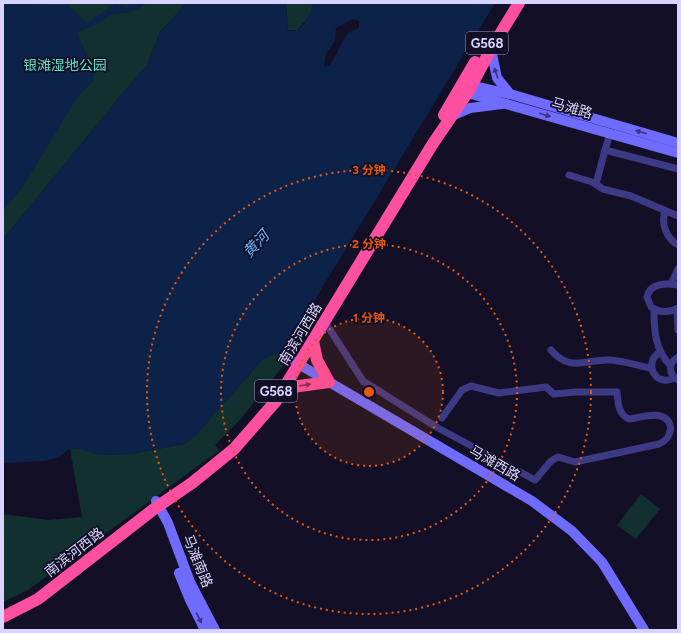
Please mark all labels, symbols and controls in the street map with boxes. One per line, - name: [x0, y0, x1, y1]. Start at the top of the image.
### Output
- road number: G568: [466, 32, 508, 54]
- park label: 银滩湿地公园: [23, 57, 107, 74]
- one-way arrow: [493, 67, 499, 79]
- street label: 马滩路: [549, 95, 594, 122]
- one-way arrow: [540, 112, 552, 118]
- one-way arrow: [634, 129, 646, 135]
- text: 3 分钟: [352, 163, 386, 177]
- water label: 黄河: [239, 225, 275, 261]
- text: 2 分钟: [352, 237, 386, 251]
- street label: 南滨河西路: [275, 300, 326, 369]
- text: 1 分钟: [353, 311, 385, 325]
- road number: G568: [255, 380, 297, 402]
- one-way arrow: [299, 382, 311, 388]
- centre of rings: [362, 385, 376, 399]
- street label: 马滩西路: [466, 442, 523, 485]
- street label: 南滨河西路: [41, 524, 107, 581]
- street label: 马滩南路: [179, 532, 216, 590]
- one-way arrow: [195, 612, 202, 624]

